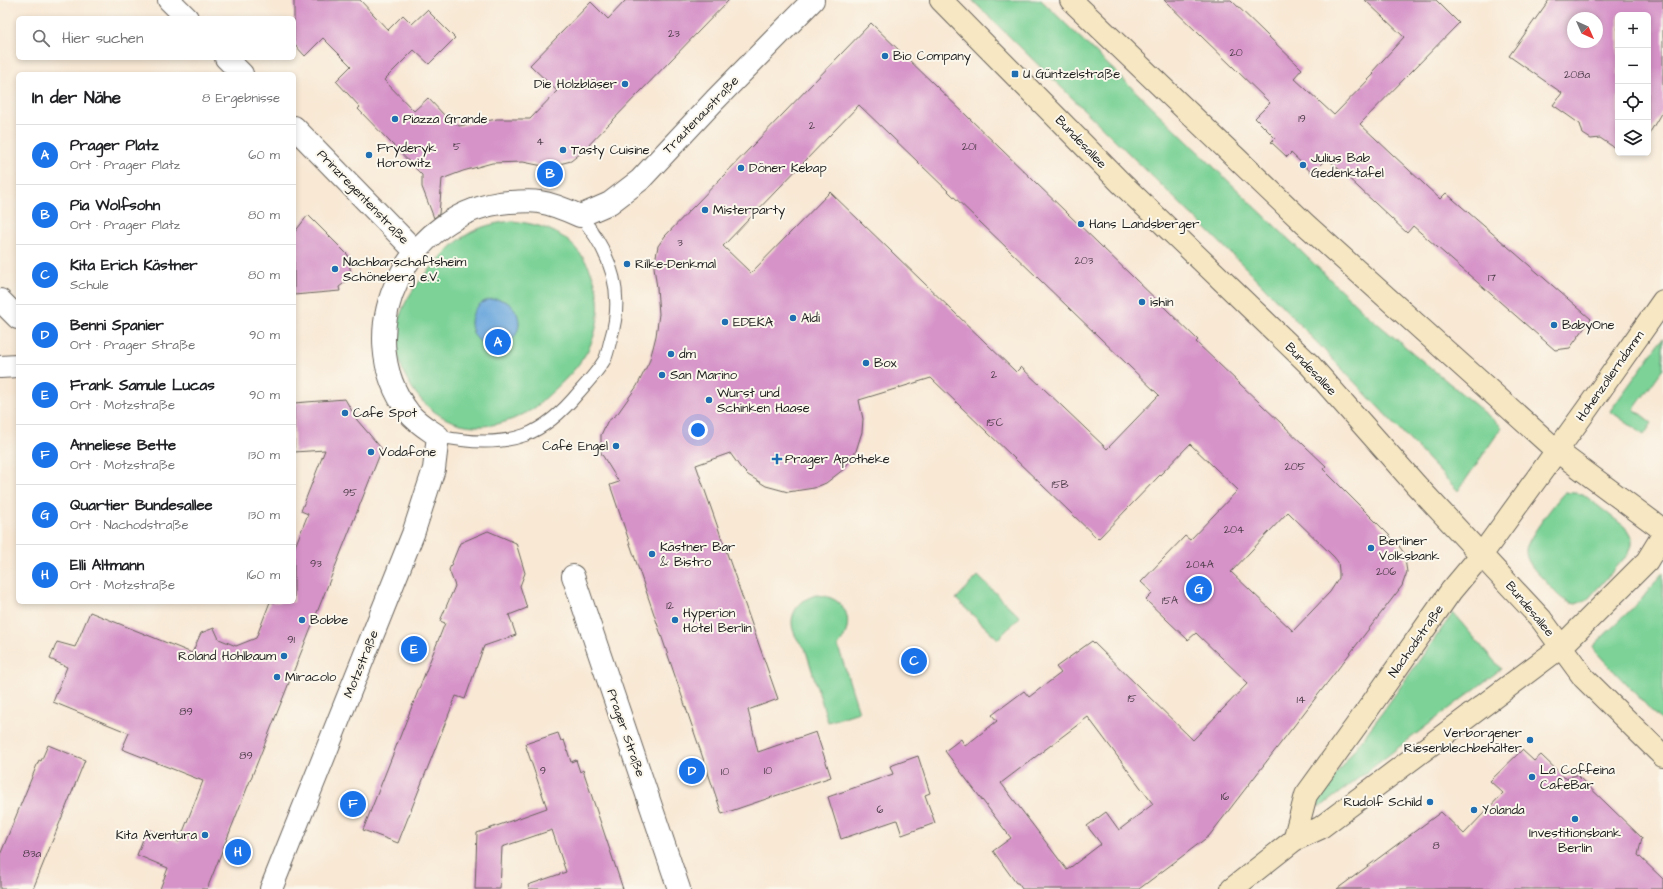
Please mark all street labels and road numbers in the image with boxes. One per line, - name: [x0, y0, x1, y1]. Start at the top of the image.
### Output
- street label: Trautenaustraße: [659, 72, 743, 158]
- street label: Bundesallee: [1051, 112, 1111, 172]
- street label: Prinzregentenstraße: [312, 146, 413, 249]
- street label: Hohenzollerndamm: [1572, 326, 1649, 425]
- street label: Bundesallee: [1281, 339, 1341, 399]
- street label: Bundesallee: [1501, 577, 1559, 641]
- street label: Nachodstraße: [1384, 601, 1448, 681]
- street label: Motzstraße: [339, 627, 383, 701]
- street label: Prager Straße: [602, 687, 649, 780]

